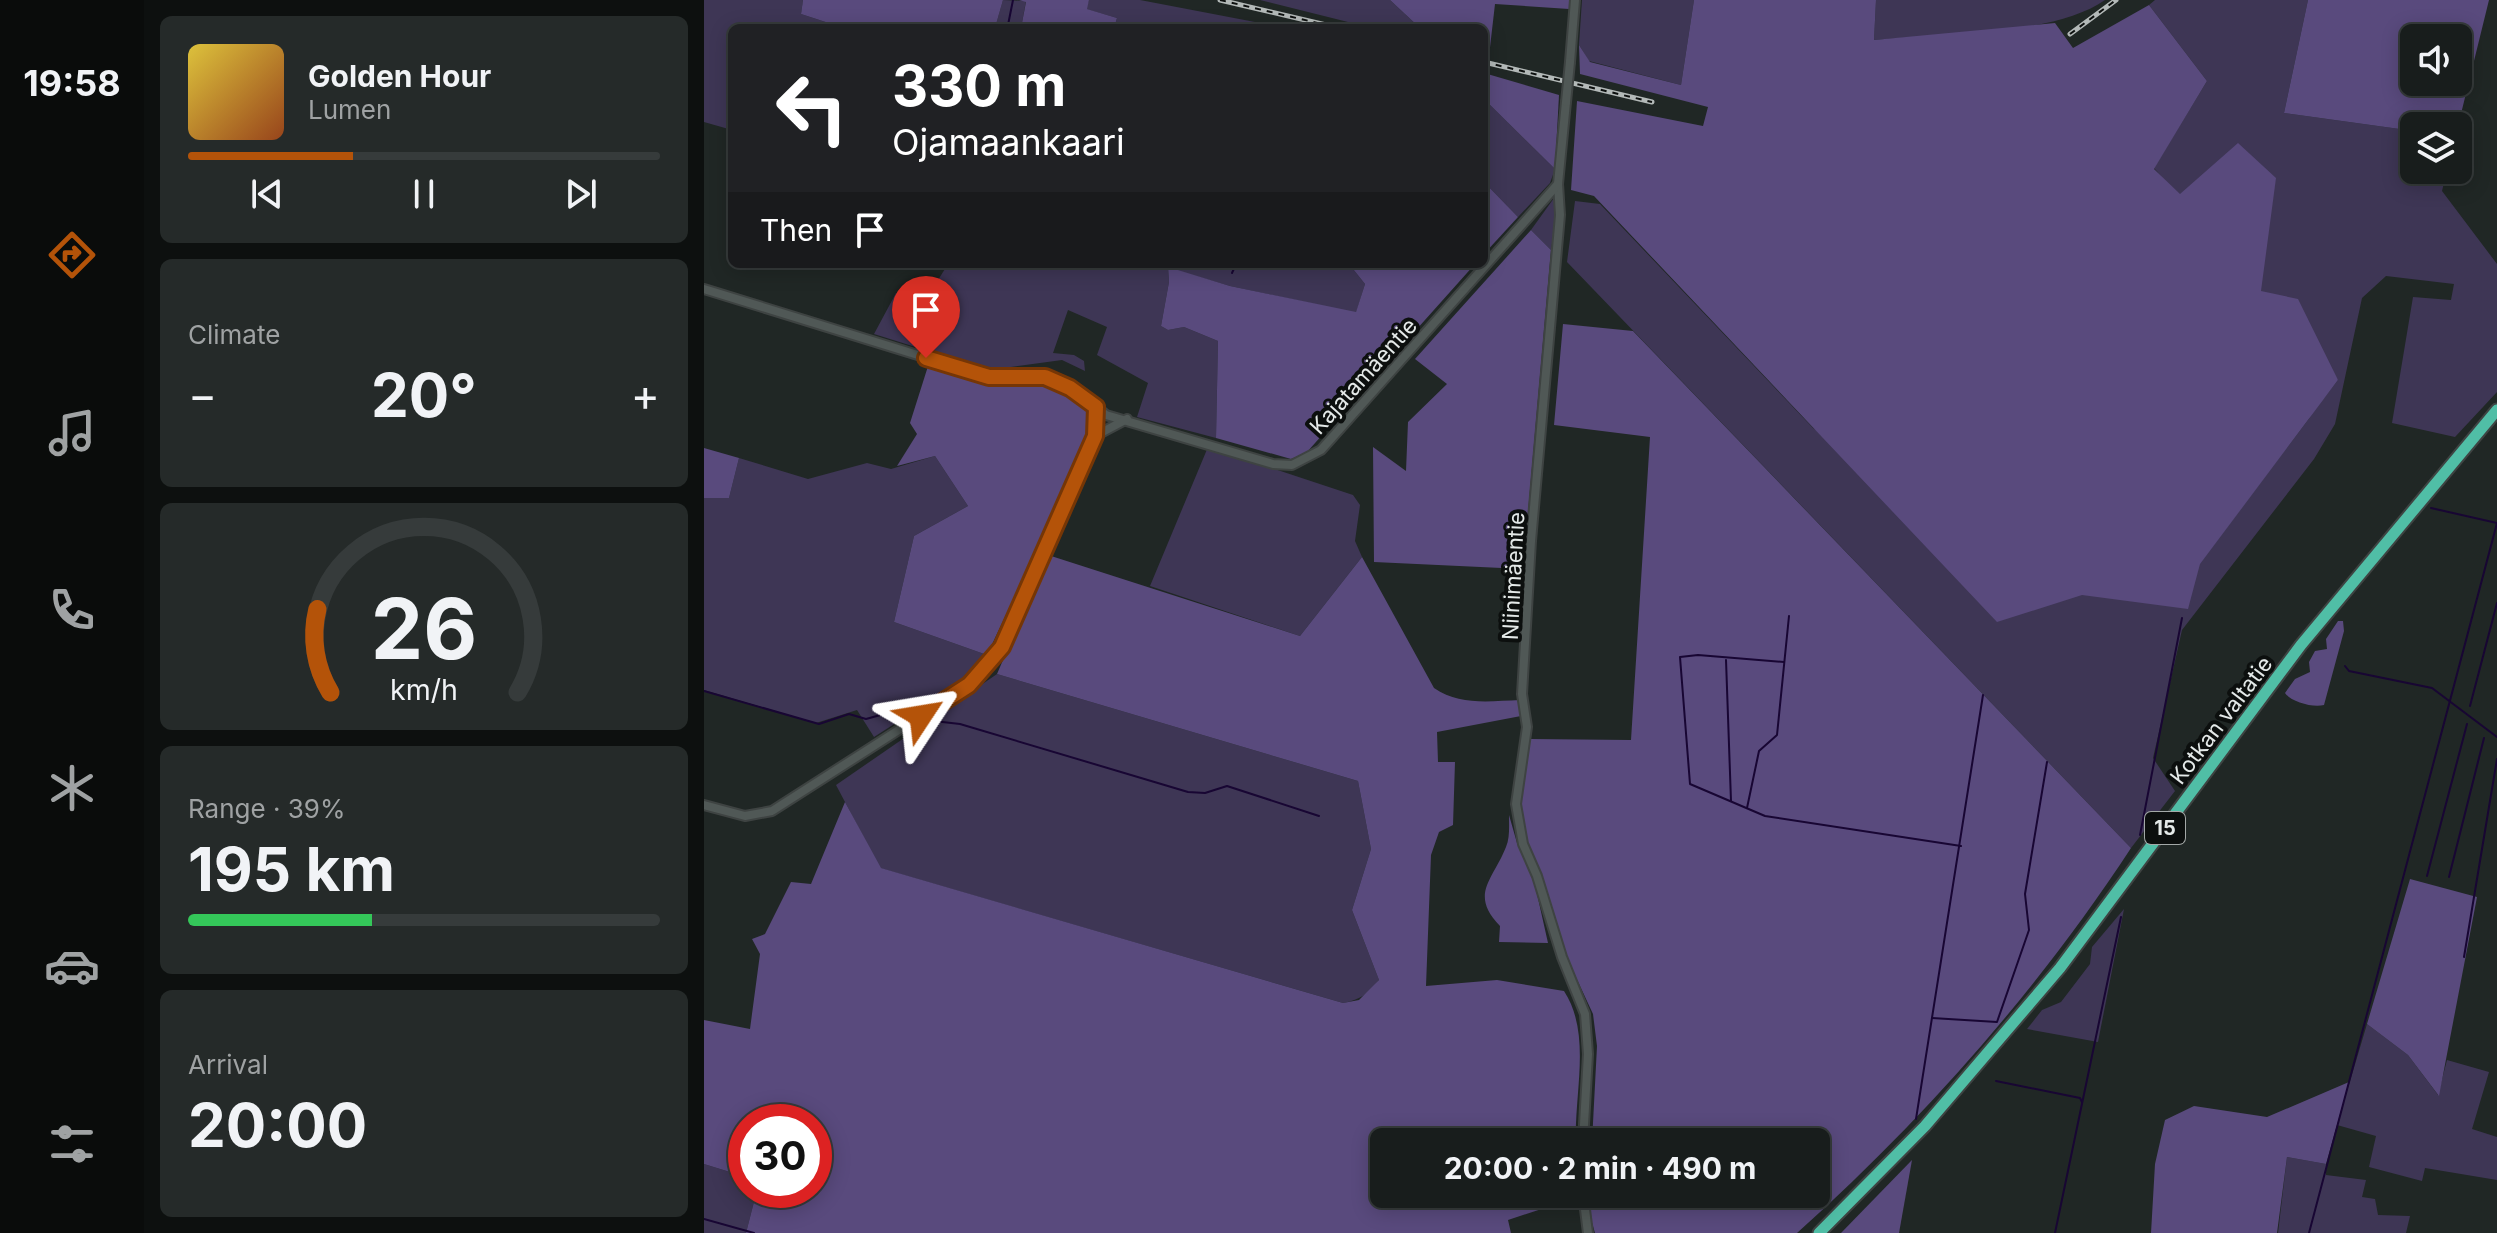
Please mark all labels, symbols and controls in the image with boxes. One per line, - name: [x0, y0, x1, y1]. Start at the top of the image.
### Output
- map controls: [2400, 24, 2472, 184]
- button: sound: [2400, 24, 2472, 96]
- text: 330 m: [892, 52, 1066, 120]
- icon: left: [760, 56, 864, 160]
- text: Golden Hour: [308, 58, 491, 94]
- text: 19:58: [23, 61, 121, 105]
- text: Lumen: [308, 94, 391, 125]
- button: layers: [2400, 112, 2472, 184]
- text: Ojamaankaari: [892, 120, 1125, 164]
- icon: previous: [245, 172, 289, 216]
- icon: pause: [402, 172, 446, 216]
- icon: next: [559, 172, 603, 216]
- icon: arrive: [848, 208, 892, 252]
- text: Then: [760, 212, 832, 248]
- icon: directions: [44, 227, 100, 283]
- pin: [892, 276, 960, 358]
- icon: arrive: [904, 288, 948, 332]
- street label: Kajatamäentie: [1304, 313, 1422, 439]
- text: Climate: [188, 319, 280, 350]
- text: 20°: [371, 359, 477, 431]
- text: −: [188, 368, 217, 422]
- text: +: [631, 368, 660, 422]
- icon: music: [44, 405, 100, 461]
- street label: Niinimäentie: [1497, 511, 1529, 641]
- text: 26: [371, 577, 477, 678]
- icon: phone: [44, 582, 100, 638]
- street label: Kotkan valtatie: [2165, 651, 2277, 789]
- text: km/h: [390, 672, 458, 707]
- position arrow: [879, 674, 963, 758]
- icon: climate: [44, 760, 100, 816]
- text: Range · 39%: [188, 793, 346, 824]
- road number: 15: [2145, 812, 2185, 844]
- text: 195 km: [188, 833, 395, 905]
- icon: car: [44, 938, 100, 994]
- text: Arrival: [188, 1049, 268, 1080]
- text: 20:00: [188, 1089, 367, 1161]
- speed limit sign: 30: [728, 1104, 832, 1208]
- icon: filters: [44, 1116, 100, 1172]
- text: 20:00 · 2 min · 490 m: [1444, 1150, 1756, 1186]

